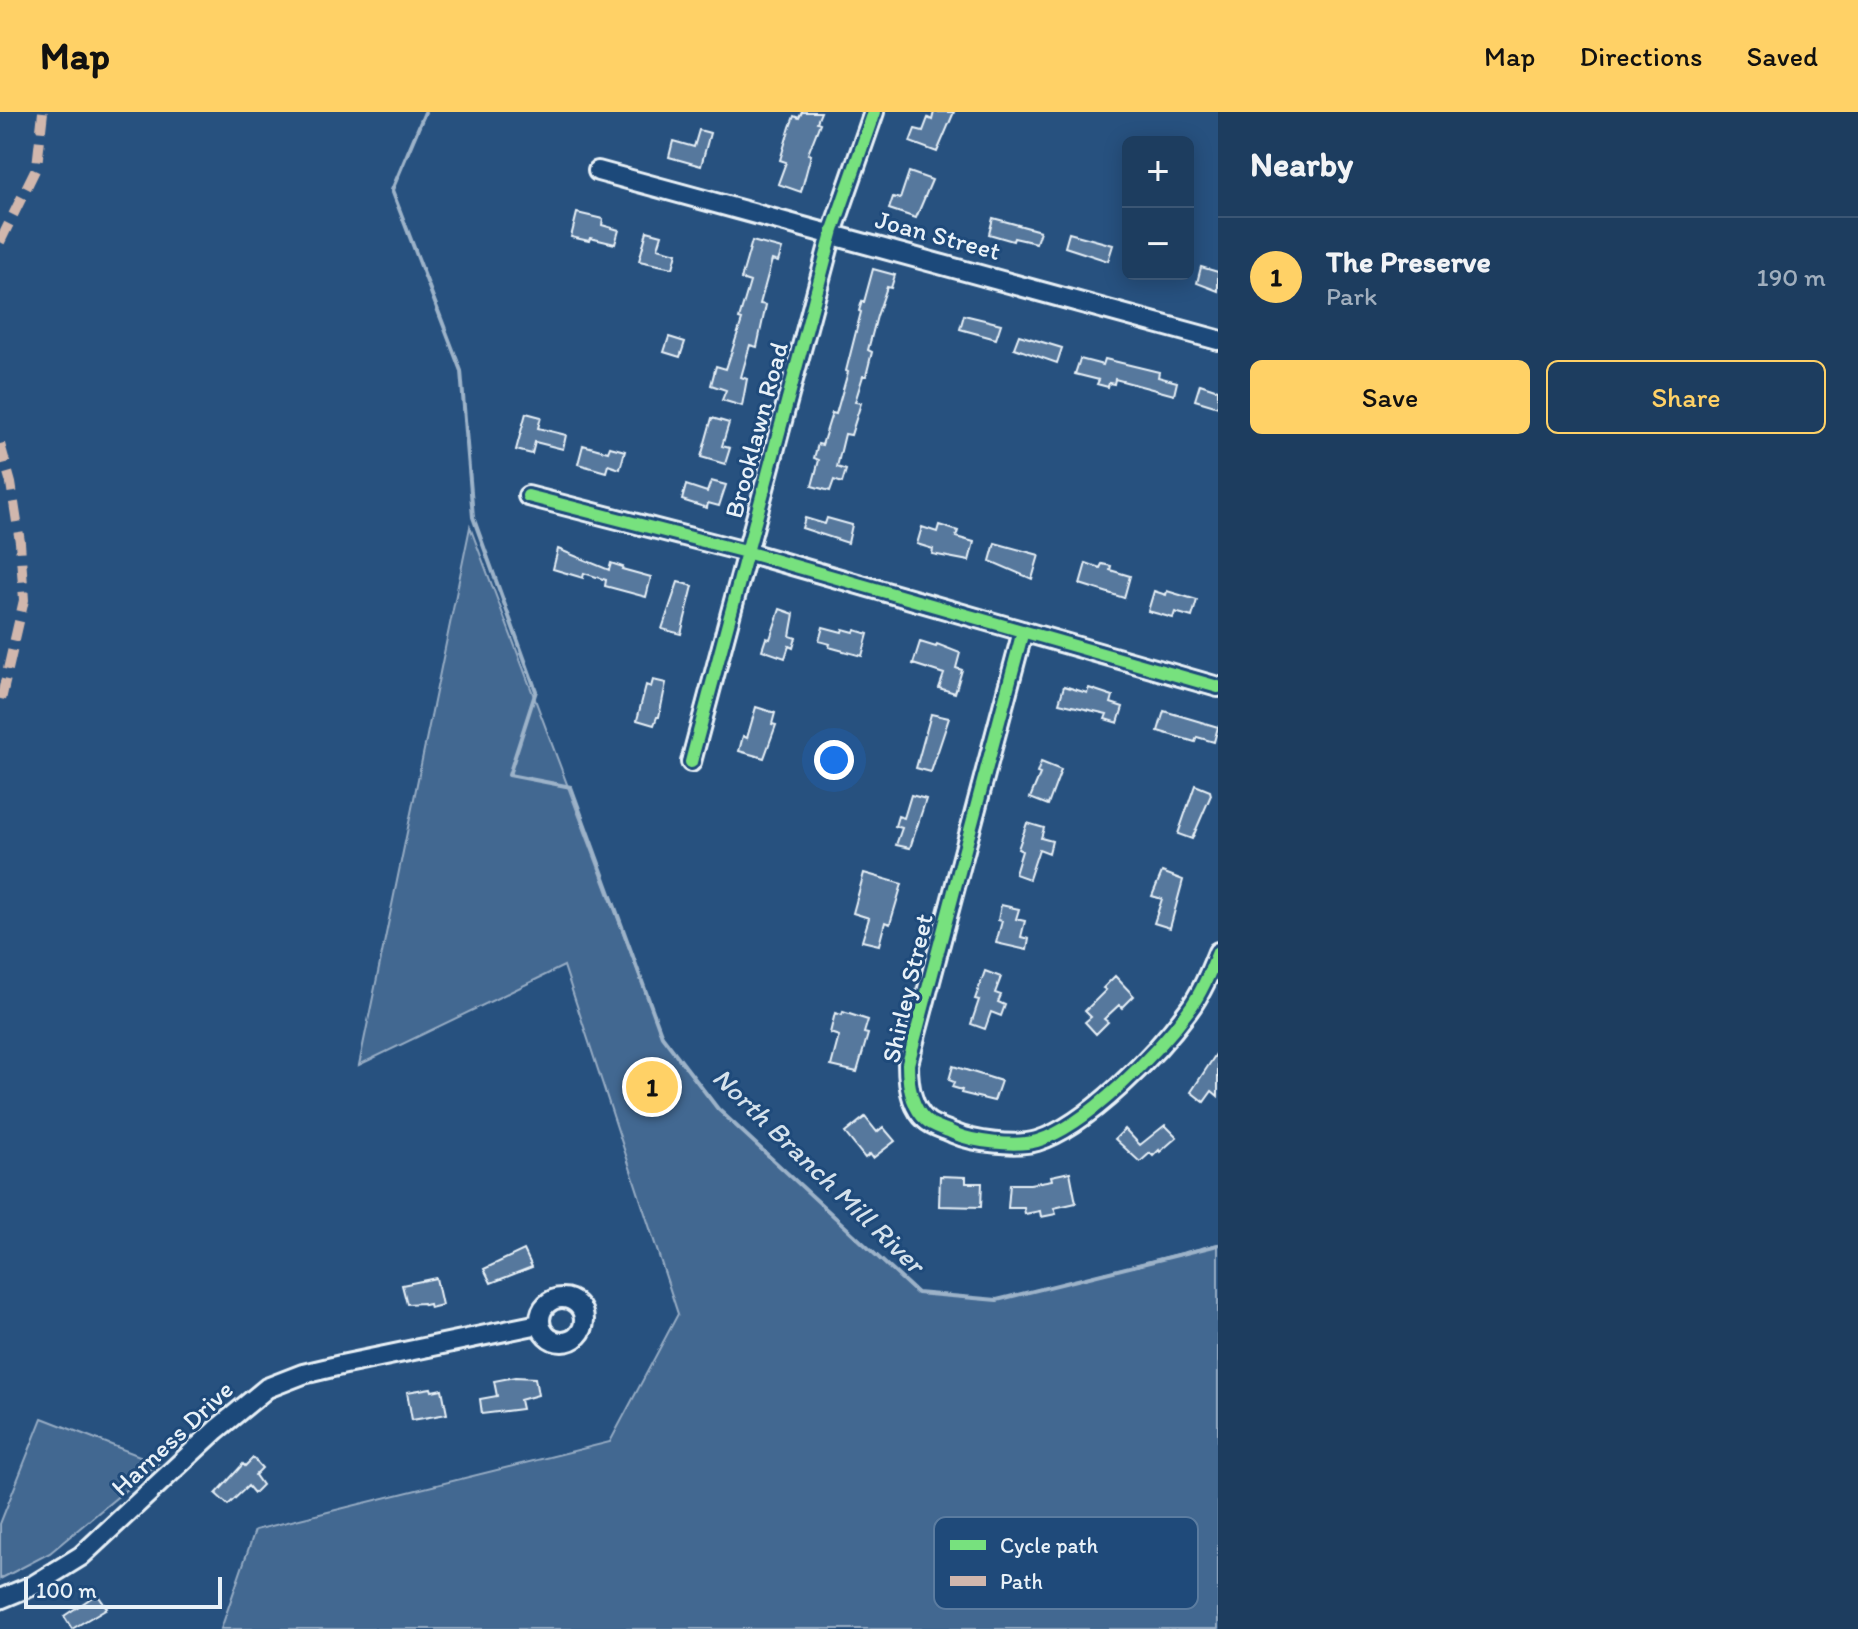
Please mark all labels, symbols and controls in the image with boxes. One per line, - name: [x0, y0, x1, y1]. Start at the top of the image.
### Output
- text: Map: [40, 33, 110, 79]
- text: Map: [1484, 39, 1535, 73]
- text: Directions: [1579, 39, 1703, 73]
- text: Saved: [1747, 39, 1818, 73]
- map controls: [1122, 136, 1194, 280]
- button: +: [1122, 136, 1194, 208]
- text: Nearby: [1250, 144, 1353, 185]
- street label: Joan Street: [872, 203, 1004, 267]
- button: −: [1122, 208, 1194, 280]
- text: The Preserve: [1326, 243, 1491, 280]
- text: 1: [1270, 261, 1282, 293]
- text: 190 m: [1757, 261, 1826, 293]
- text: Park: [1326, 280, 1377, 312]
- street label: Brooklawn Road: [717, 338, 795, 522]
- button: Save: [1250, 360, 1530, 434]
- button: Share: [1546, 360, 1826, 434]
- your location: [814, 740, 854, 780]
- street label: Shirley Street: [874, 910, 940, 1066]
- pin: 1: [626, 1057, 678, 1117]
- water label: North Branch Mill River: [706, 1060, 935, 1282]
- street label: Harness Drive: [104, 1373, 240, 1503]
- legend: [934, 1517, 1198, 1609]
- text: Cycle path: [1000, 1532, 1099, 1559]
- text: Path: [1000, 1568, 1043, 1595]
- scale bar: [24, 1573, 222, 1609]
- text: 100 m: [36, 1577, 97, 1604]

